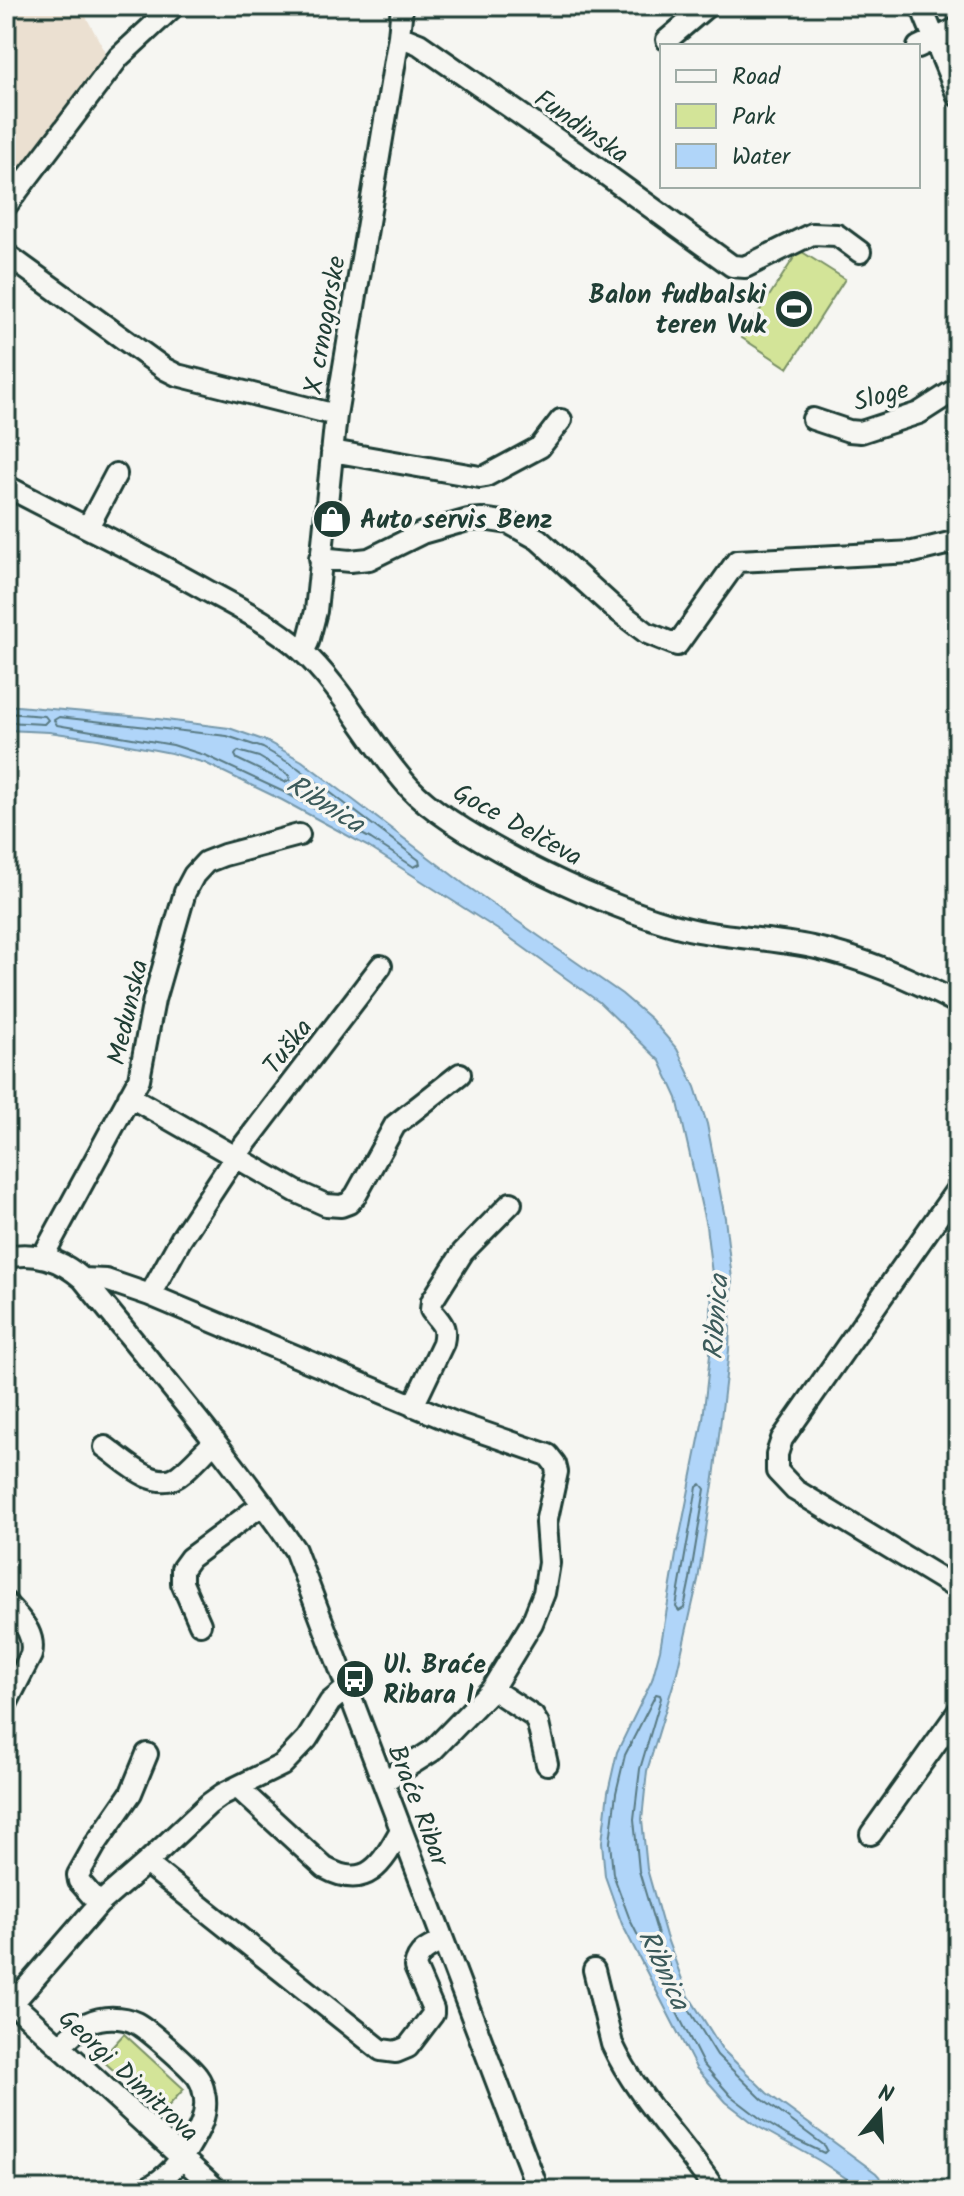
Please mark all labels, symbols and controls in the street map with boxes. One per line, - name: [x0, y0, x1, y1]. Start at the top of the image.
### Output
- legend: [660, 44, 920, 188]
- text: Road: [732, 58, 781, 97]
- street label: Fundinska: [524, 79, 637, 176]
- text: Park: [732, 98, 776, 137]
- text: Water: [732, 138, 792, 177]
- street label: X crnogorske: [293, 252, 359, 398]
- place label: Balon fudbalski teren Vuk: [589, 275, 767, 347]
- sports icon: Balon fudbalski teren Vuk: [773, 288, 815, 330]
- street label: Sloge: [849, 369, 914, 424]
- shop icon: Auto servis Benz: [311, 498, 353, 540]
- place label: Auto servis Benz: [360, 500, 553, 542]
- water label: Ribnica: [277, 764, 374, 848]
- street label: Goce Delčeva: [444, 773, 590, 879]
- street label: Medunska: [96, 956, 161, 1069]
- street label: Tuška: [253, 1010, 324, 1085]
- water label: Ribnica: [692, 1271, 743, 1361]
- place label: Ul. Braće Ribara I: [383, 1645, 486, 1717]
- bus stop icon: Ul. Braće Ribara I: [334, 1658, 376, 1700]
- street label: Braće Ribar: [375, 1739, 460, 1874]
- water label: Ribnica: [624, 1922, 702, 2020]
- street label: Georgi Dimitrova: [47, 2000, 208, 2153]
- north arrow: [840, 2072, 920, 2152]
- text: N: [873, 2077, 898, 2114]

